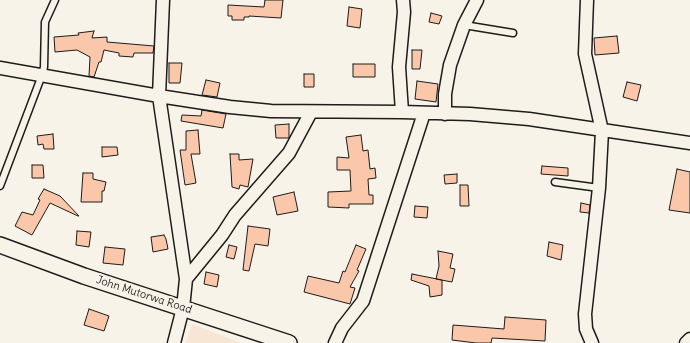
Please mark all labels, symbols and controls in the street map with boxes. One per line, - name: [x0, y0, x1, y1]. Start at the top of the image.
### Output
- street label: John Mutorwa Road: [94, 273, 194, 317]

